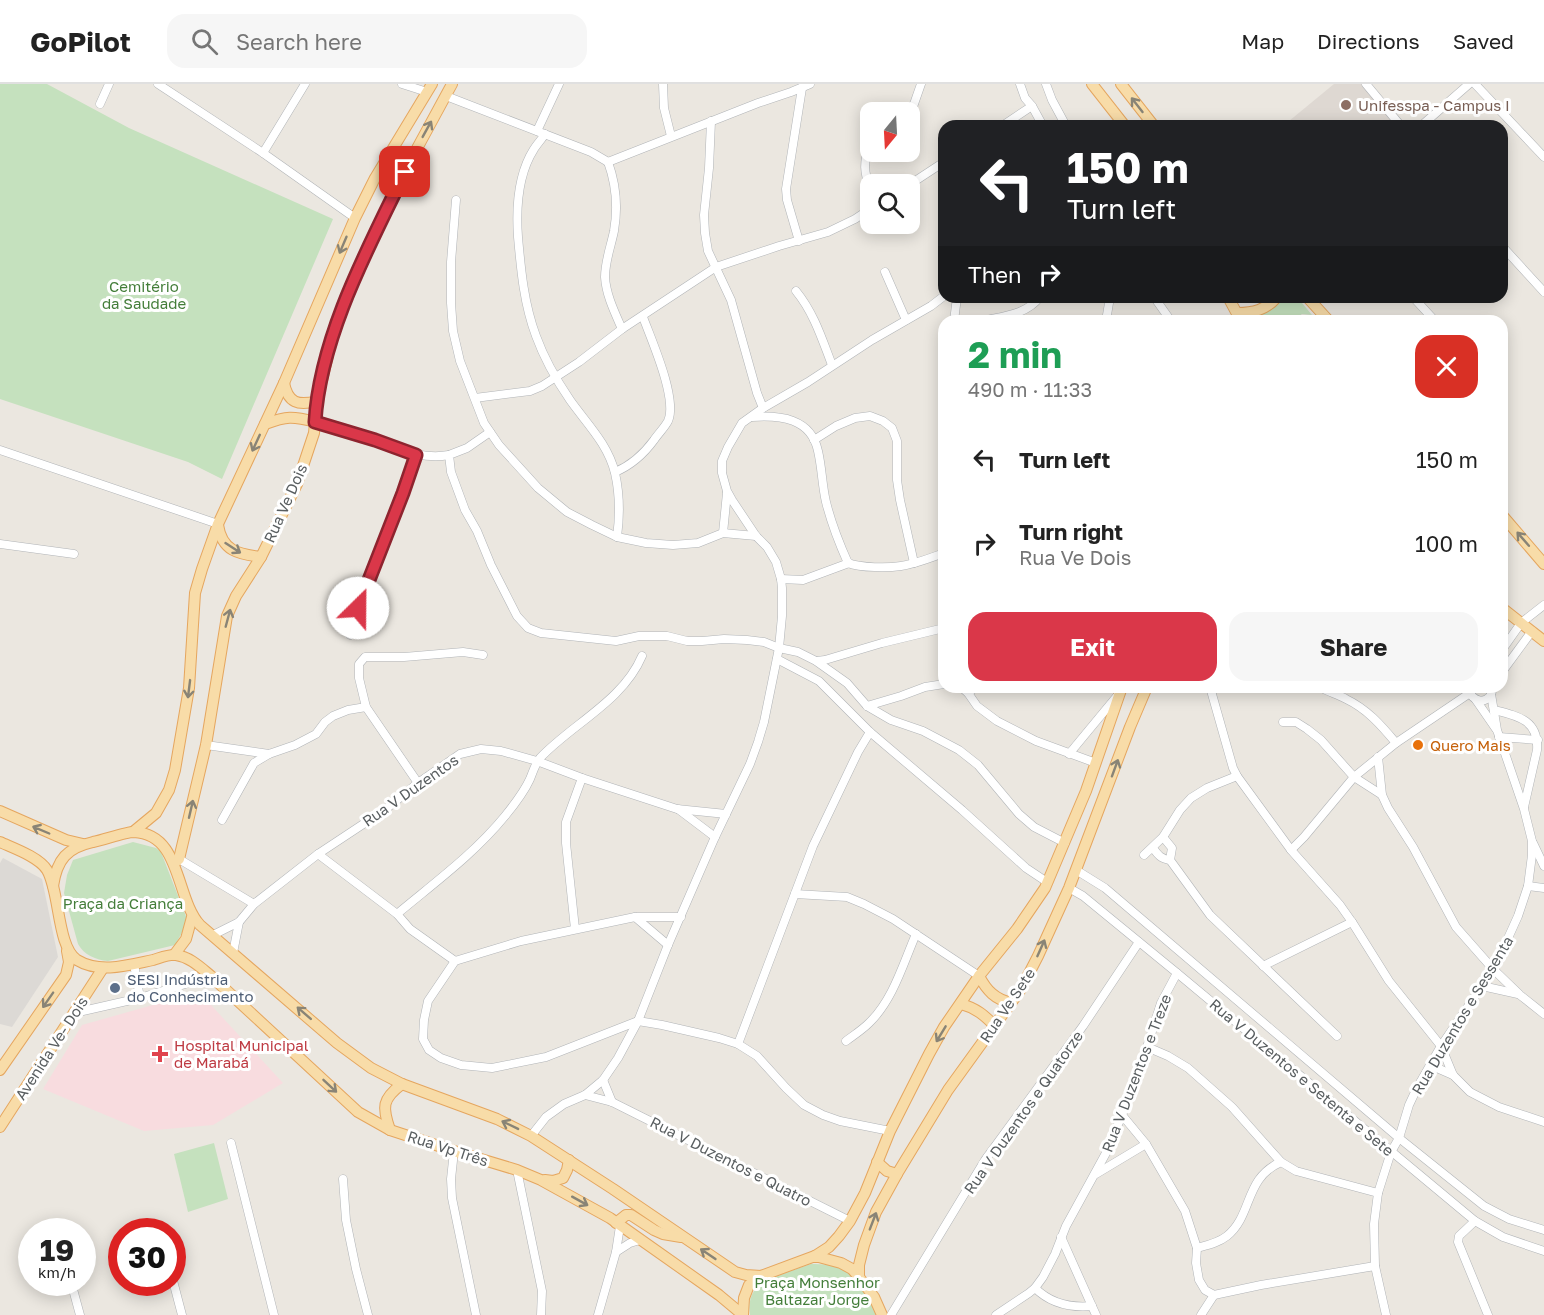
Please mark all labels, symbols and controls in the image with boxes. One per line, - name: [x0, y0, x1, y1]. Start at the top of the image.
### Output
- search box: [167, 14, 587, 68]
- text: GoPilot: [30, 25, 131, 58]
- icon: search: [188, 25, 221, 58]
- text: Search here: [236, 28, 362, 55]
- text: Map: [1241, 28, 1284, 54]
- text: Directions: [1317, 28, 1420, 54]
- text: Saved: [1453, 28, 1514, 54]
- place label: Unifesspa - Campus I: [1358, 96, 1510, 114]
- one-way arrow: [1131, 97, 1144, 113]
- marker: Unifesspa - Campus I: [1339, 98, 1353, 112]
- north arrow: [860, 102, 920, 162]
- map controls: [860, 102, 920, 234]
- one-way arrow: [422, 121, 433, 139]
- text: 150 m: [1067, 142, 1189, 192]
- icon: left: [968, 144, 1046, 222]
- pin: [379, 146, 430, 197]
- icon: arrive: [388, 155, 421, 188]
- button: search: [860, 174, 920, 234]
- text: Turn left: [1067, 193, 1176, 225]
- one-way arrow: [337, 236, 348, 254]
- icon: right: [1033, 258, 1066, 291]
- text: Then: [968, 261, 1021, 288]
- park label: Cemitério da Saudade: [102, 277, 186, 312]
- text: 2 min: [968, 333, 1062, 376]
- button: close: [1415, 335, 1478, 398]
- text: 490 m · 11:33: [968, 377, 1092, 401]
- one-way arrow: [250, 433, 261, 452]
- icon: left: [968, 443, 1001, 476]
- text: Turn left: [1019, 446, 1110, 473]
- text: 150 m: [1416, 446, 1478, 473]
- street label: Rua Ve Dois: [260, 461, 310, 545]
- text: Turn right: [1019, 518, 1123, 545]
- icon: right: [968, 527, 1001, 560]
- text: 100 m: [1415, 530, 1478, 557]
- one-way arrow: [1516, 532, 1530, 547]
- one-way arrow: [224, 542, 241, 555]
- text: Rua Ve Dois: [1019, 545, 1131, 569]
- position arrow: [326, 576, 390, 640]
- one-way arrow: [223, 608, 234, 627]
- button: Exit: [968, 612, 1217, 681]
- button: Share: [1229, 612, 1478, 681]
- one-way arrow: [183, 678, 194, 698]
- place label: Quero Mais: [1430, 736, 1511, 754]
- marker: Quero Mais: [1411, 738, 1425, 752]
- street label: Rua V Duzentos: [359, 750, 461, 830]
- one-way arrow: [1110, 759, 1121, 778]
- one-way arrow: [186, 799, 197, 819]
- one-way arrow: [32, 824, 51, 835]
- park label: Praça da Criança: [63, 894, 183, 912]
- street label: Rua Duzentos e Sessenta: [1407, 932, 1517, 1098]
- one-way arrow: [1036, 940, 1048, 958]
- street label: Rua Ve Sete: [976, 964, 1039, 1046]
- place label: SESI Indústria do Conhecimento: [127, 970, 254, 1005]
- marker: SESI Indústria do Conhecimento: [108, 981, 122, 995]
- one-way arrow: [42, 991, 54, 1008]
- street label: Rua V Duzentos e Treze: [1098, 991, 1175, 1155]
- street label: Avenida Ve- Dois: [11, 993, 91, 1103]
- street label: Rua V Duzentos e Setenta e Sete: [1206, 995, 1398, 1160]
- one-way arrow: [296, 1007, 312, 1021]
- one-way arrow: [934, 1025, 946, 1042]
- street label: Rua V Duzentos e Quatorze: [960, 1027, 1086, 1197]
- place label: Hospital Municipal de Marabá: [174, 1036, 309, 1071]
- marker: Hospital Municipal de Marabá: [151, 1045, 169, 1063]
- one-way arrow: [322, 1079, 337, 1093]
- street label: Rua V Duzentos e Quatro: [647, 1112, 815, 1210]
- one-way arrow: [501, 1119, 519, 1131]
- street label: Rua Vp Três: [405, 1126, 491, 1170]
- one-way arrow: [571, 1196, 588, 1208]
- one-way arrow: [868, 1212, 879, 1231]
- speed limit sign: 30: [108, 1218, 186, 1296]
- text: 19: [40, 1232, 74, 1268]
- one-way arrow: [701, 1248, 717, 1260]
- text: km/h: [38, 1263, 76, 1281]
- park label: Praça Monsenhor Baltazar Jorge: [754, 1273, 880, 1308]

